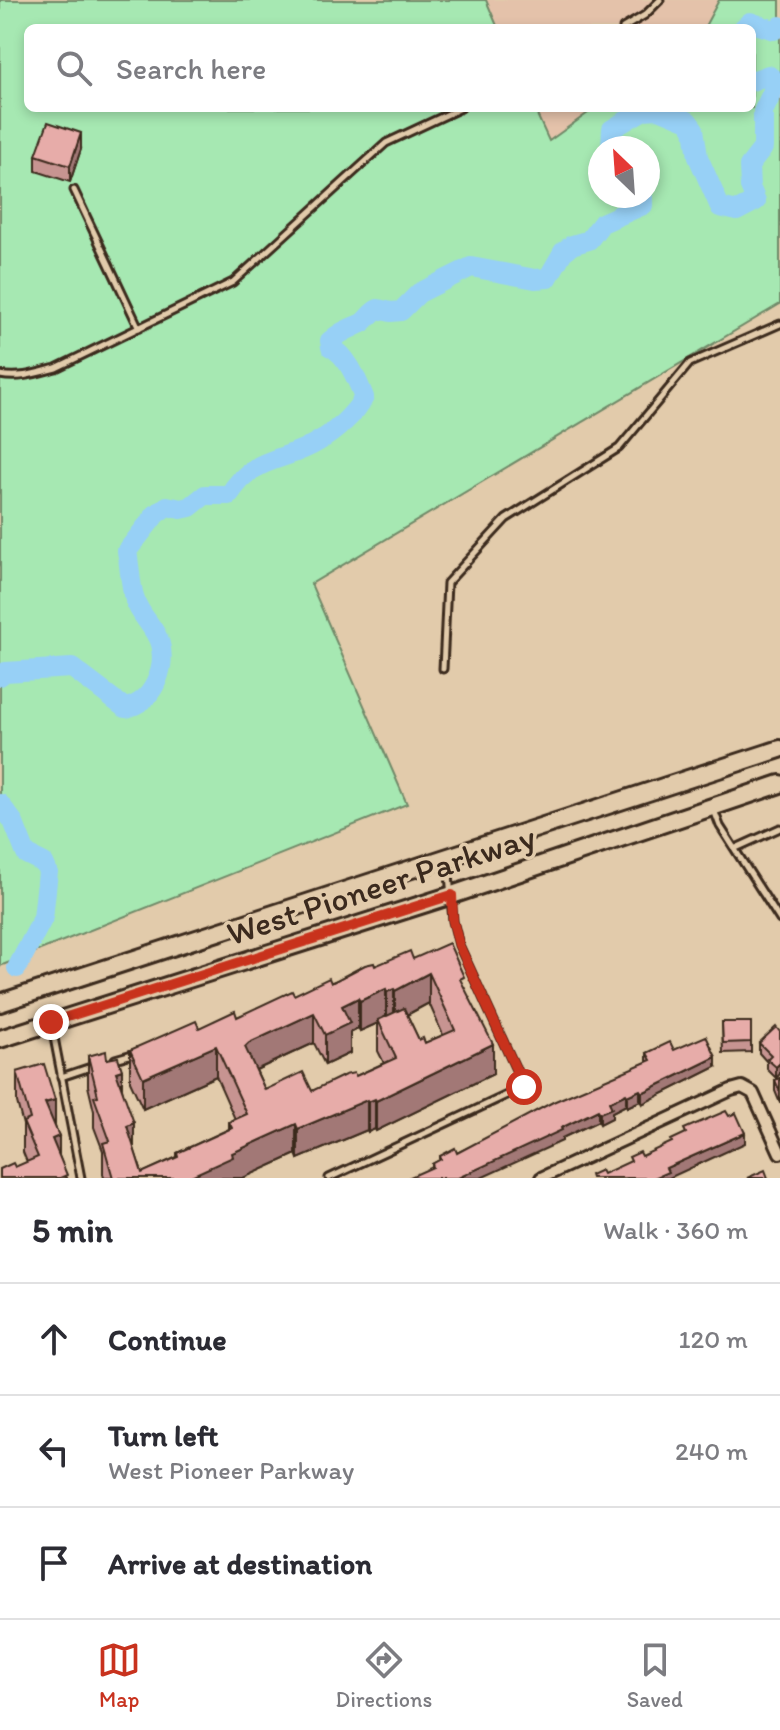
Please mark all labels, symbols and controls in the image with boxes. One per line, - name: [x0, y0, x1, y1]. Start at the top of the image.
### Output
- search box: [24, 24, 756, 112]
- icon: search: [52, 46, 96, 90]
- text: Search here: [116, 50, 266, 87]
- north arrow: [588, 136, 660, 208]
- street label: West Pioneer Parkway: [222, 816, 540, 954]
- route end: [33, 1004, 69, 1040]
- route start: [506, 1069, 542, 1105]
- text: 5 min: [32, 1210, 113, 1251]
- text: Walk · 360 m: [603, 1214, 748, 1246]
- icon: ahead: [32, 1317, 76, 1361]
- text: Continue: [108, 1321, 227, 1358]
- text: 120 m: [679, 1323, 748, 1355]
- text: Turn left: [108, 1417, 219, 1454]
- icon: left: [32, 1429, 76, 1473]
- text: 240 m: [675, 1435, 748, 1467]
- text: West Pioneer Parkway: [108, 1454, 354, 1486]
- icon: arrive: [32, 1541, 76, 1585]
- text: Arrive at destination: [108, 1545, 372, 1582]
- tab: Map: [97, 1638, 141, 1713]
- tab: Directions: [336, 1638, 432, 1713]
- tab: Saved: [627, 1638, 683, 1713]

